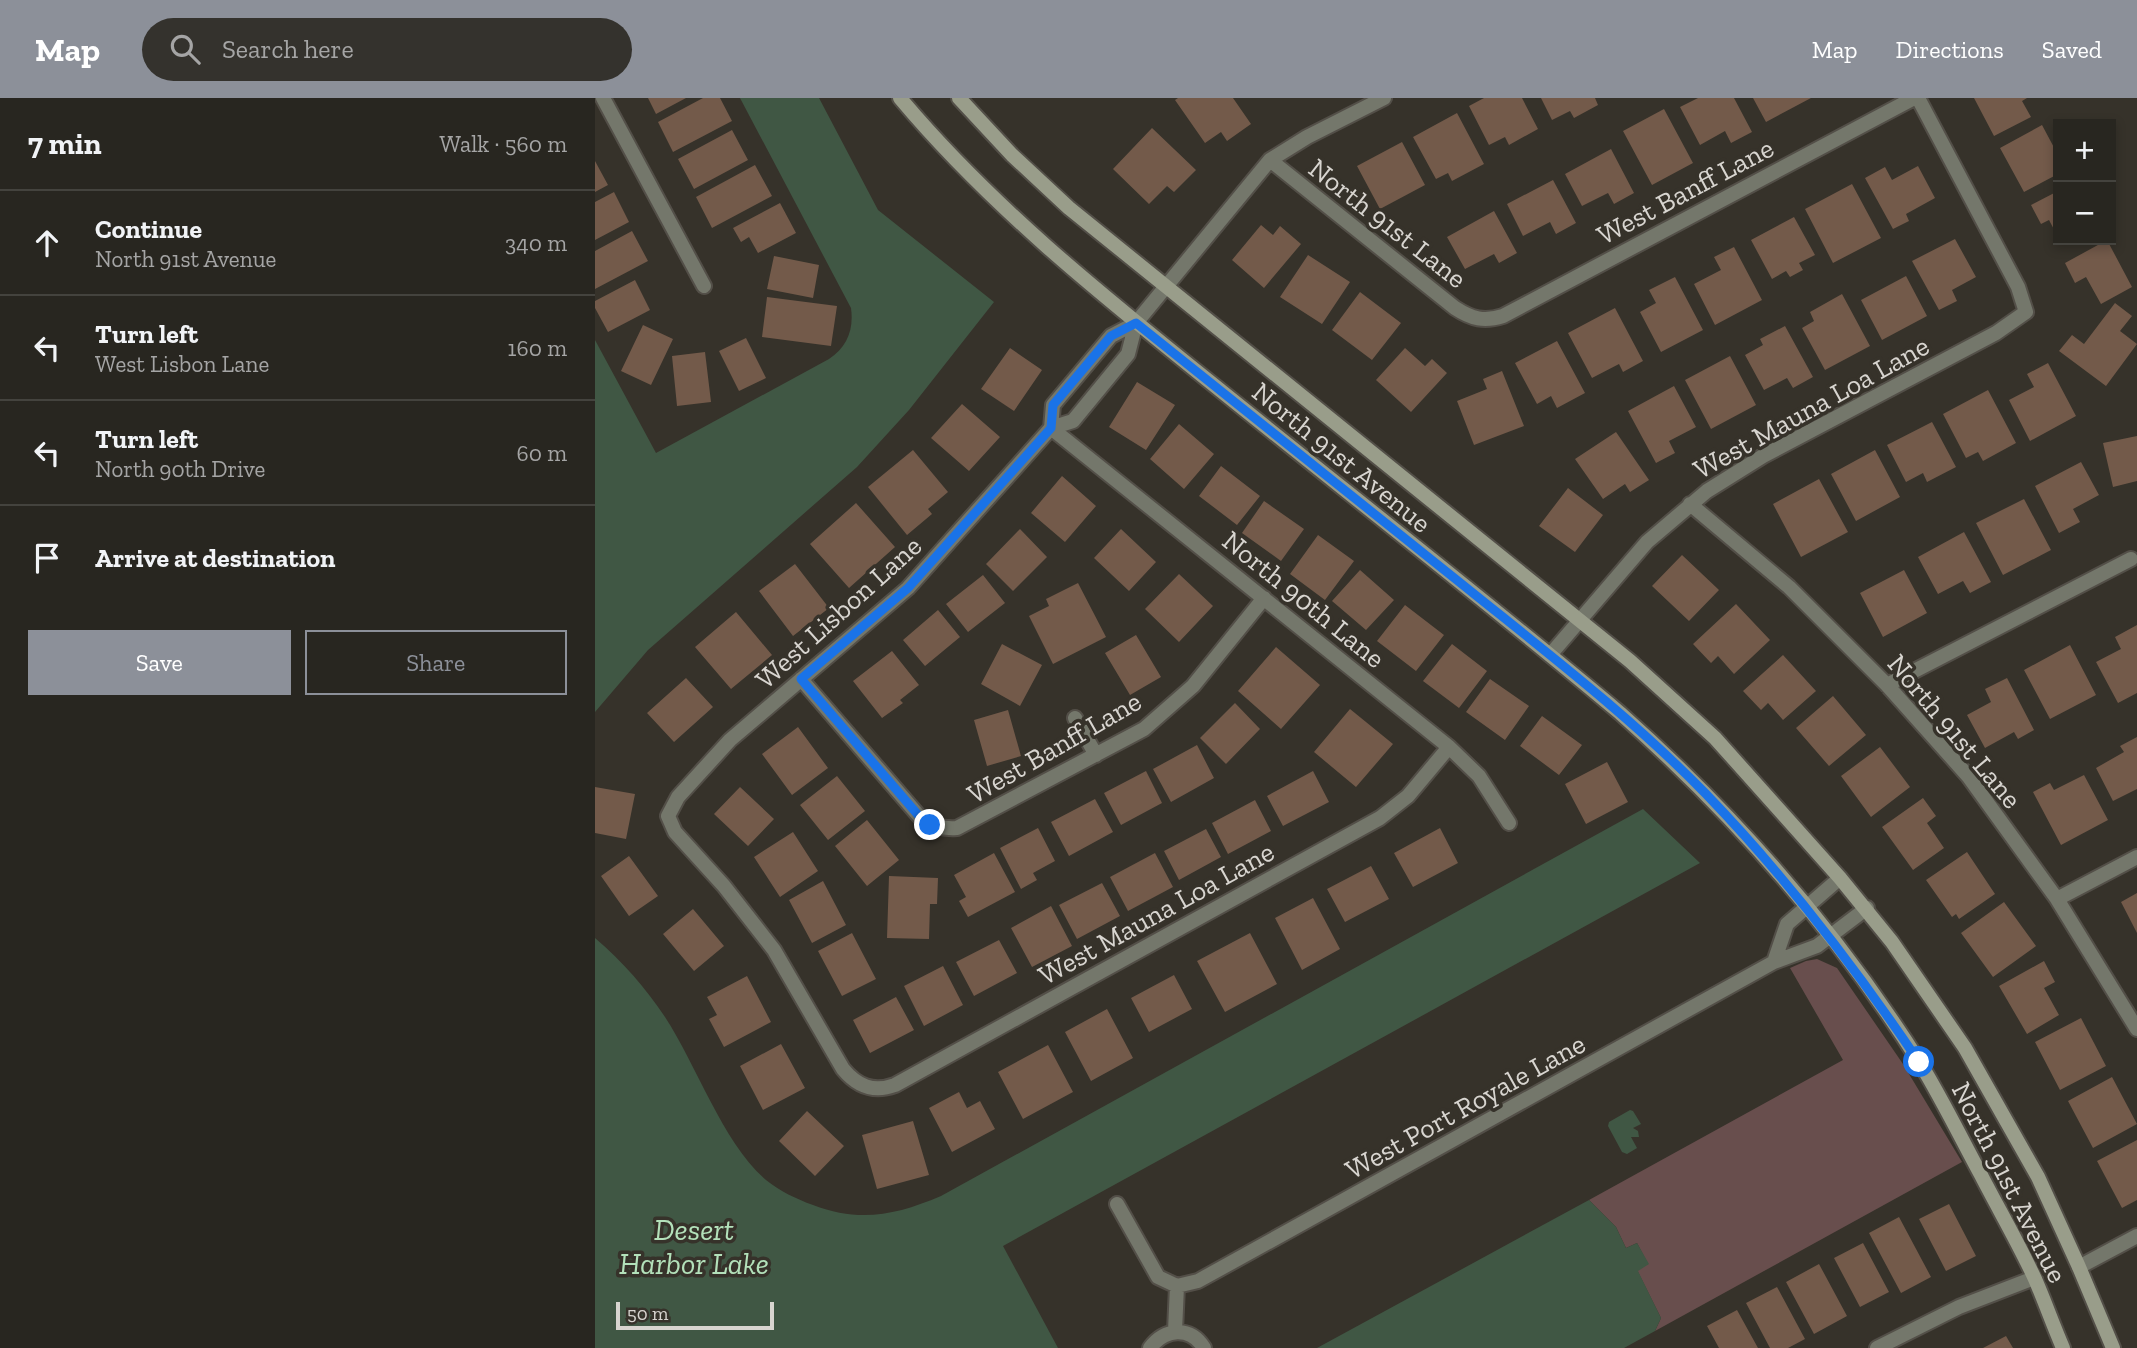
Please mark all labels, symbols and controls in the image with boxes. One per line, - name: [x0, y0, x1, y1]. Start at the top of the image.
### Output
- search box: [142, 18, 632, 81]
- text: Map: [35, 30, 100, 69]
- icon: search: [166, 30, 204, 68]
- text: Search here: [222, 33, 354, 65]
- text: Map: [1812, 35, 1858, 64]
- text: Directions: [1896, 35, 2004, 64]
- text: Saved: [2042, 35, 2102, 64]
- map controls: [2053, 119, 2116, 245]
- button: +: [2053, 119, 2116, 182]
- text: 7 min: [28, 126, 102, 162]
- text: Walk · 560 m: [440, 130, 567, 158]
- street label: West Banff Lane: [1591, 131, 1779, 252]
- street label: North 91st Lane: [1302, 152, 1473, 295]
- button: −: [2053, 182, 2116, 245]
- text: Continue: [95, 213, 202, 245]
- icon: ahead: [28, 224, 66, 262]
- text: 340 m: [505, 229, 567, 257]
- text: North 91st Avenue: [95, 245, 276, 273]
- text: Turn left: [95, 318, 198, 350]
- icon: left: [28, 329, 66, 367]
- street label: West Mauna Loa Lane: [1688, 329, 1935, 486]
- text: 160 m: [508, 334, 567, 362]
- text: West Lisbon Lane: [95, 350, 269, 378]
- street label: North 91st Avenue: [1245, 375, 1438, 540]
- text: Turn left: [95, 423, 198, 455]
- icon: left: [28, 434, 66, 472]
- text: 60 m: [516, 439, 567, 467]
- text: North 90th Drive: [95, 455, 265, 483]
- street label: North 90th Lane: [1216, 524, 1392, 675]
- street label: West Lisbon Lane: [748, 529, 928, 696]
- icon: arrive: [28, 539, 66, 577]
- text: Arrive at destination: [95, 542, 335, 574]
- button: Save: [28, 630, 291, 695]
- button: Share: [305, 630, 567, 695]
- street label: North 91st Lane: [1881, 648, 2029, 815]
- street label: West Banff Lane: [962, 684, 1147, 810]
- route end: [914, 809, 945, 840]
- street label: West Mauna Loa Lane: [1033, 835, 1280, 992]
- street label: West Port Royale Lane: [1340, 1027, 1591, 1186]
- route start: [1903, 1046, 1934, 1077]
- street label: North 91st Avenue: [1945, 1076, 2074, 1288]
- water label: Desert Harbor Lake: [619, 1212, 769, 1282]
- scale bar: [616, 1299, 773, 1331]
- text: 50 m: [627, 1302, 668, 1325]

